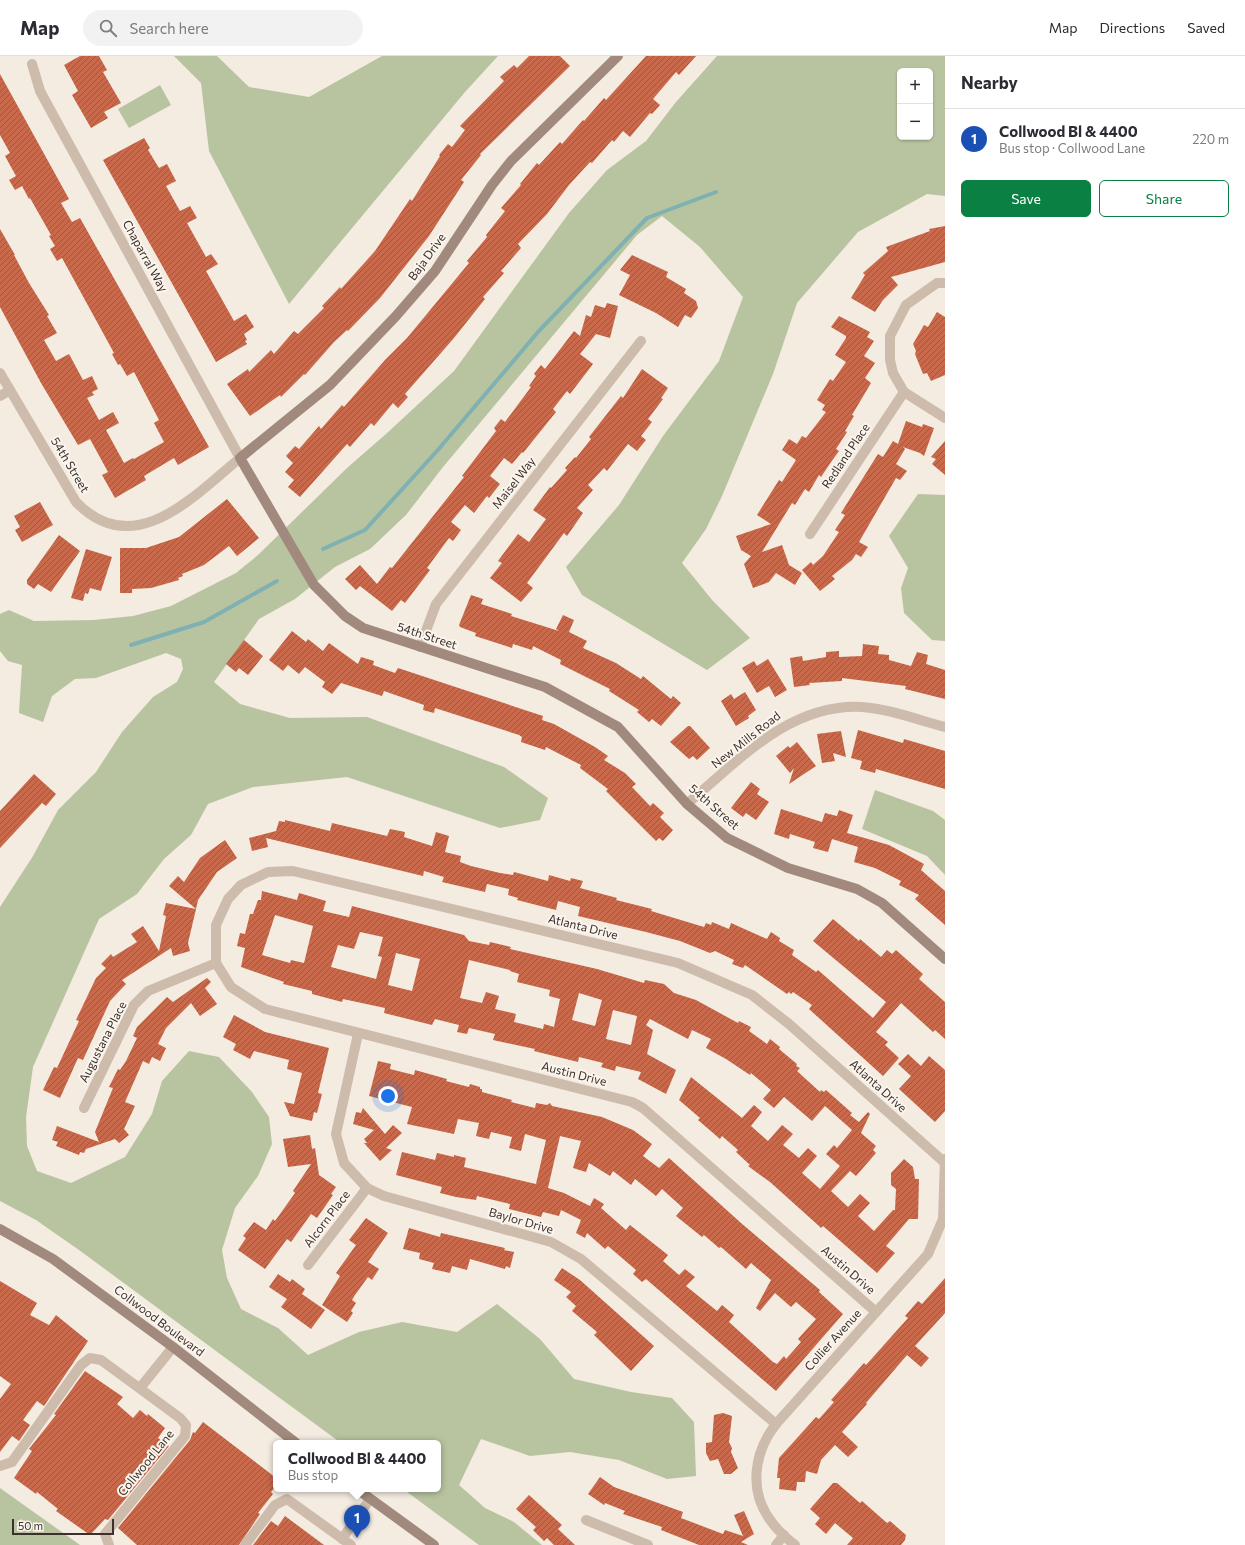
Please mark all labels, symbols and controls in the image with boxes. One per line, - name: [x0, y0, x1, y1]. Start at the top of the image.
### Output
- search box: [83, 10, 363, 46]
- text: Map: [20, 16, 59, 39]
- icon: search: [97, 17, 119, 39]
- text: Search here: [129, 19, 209, 37]
- text: Map: [1049, 19, 1078, 36]
- text: Directions: [1100, 19, 1165, 36]
- text: Saved: [1187, 19, 1225, 36]
- map controls: [897, 68, 933, 140]
- button: +: [897, 68, 933, 104]
- text: Nearby: [961, 72, 1018, 93]
- button: −: [897, 104, 933, 140]
- text: Collwood Bl & 4400: [999, 122, 1138, 140]
- text: 1: [971, 131, 977, 147]
- text: 220 m: [1192, 131, 1229, 147]
- text: Bus stop · Collwood Lane: [999, 140, 1145, 156]
- button: Save: [961, 180, 1091, 217]
- button: Share: [1099, 180, 1229, 217]
- street label: Chaparral Way: [120, 217, 171, 294]
- street label: Baja Drive: [404, 230, 448, 283]
- street label: Redland Place: [818, 420, 872, 491]
- street label: 54th Street: [49, 434, 93, 495]
- street label: Maisel Way: [489, 454, 538, 511]
- street label: 54th Street: [396, 619, 459, 651]
- street label: New Mills Road: [708, 708, 783, 770]
- street label: 54th Street: [687, 781, 743, 832]
- street label: Atlanta Drive: [547, 911, 620, 941]
- street label: Augustana Place: [76, 999, 129, 1084]
- street label: Atlanta Drive: [847, 1056, 910, 1114]
- street label: Austin Drive: [540, 1058, 608, 1088]
- your location: [378, 1086, 398, 1106]
- street label: Alcorn Place: [300, 1187, 352, 1250]
- street label: Baylor Drive: [487, 1204, 555, 1236]
- street label: Austin Drive: [819, 1242, 878, 1296]
- street label: Collwood Boulevard: [112, 1282, 207, 1359]
- street label: Collier Avenue: [801, 1306, 864, 1373]
- street label: Collwood Lane: [114, 1427, 176, 1498]
- popup: [273, 1440, 441, 1492]
- text: Collwood Bl & 4400: [288, 1449, 426, 1467]
- text: Bus stop: [288, 1467, 338, 1483]
- pin: 1: [344, 1505, 370, 1538]
- scale bar: [12, 1517, 114, 1536]
- text: 50 m: [18, 1519, 43, 1532]

